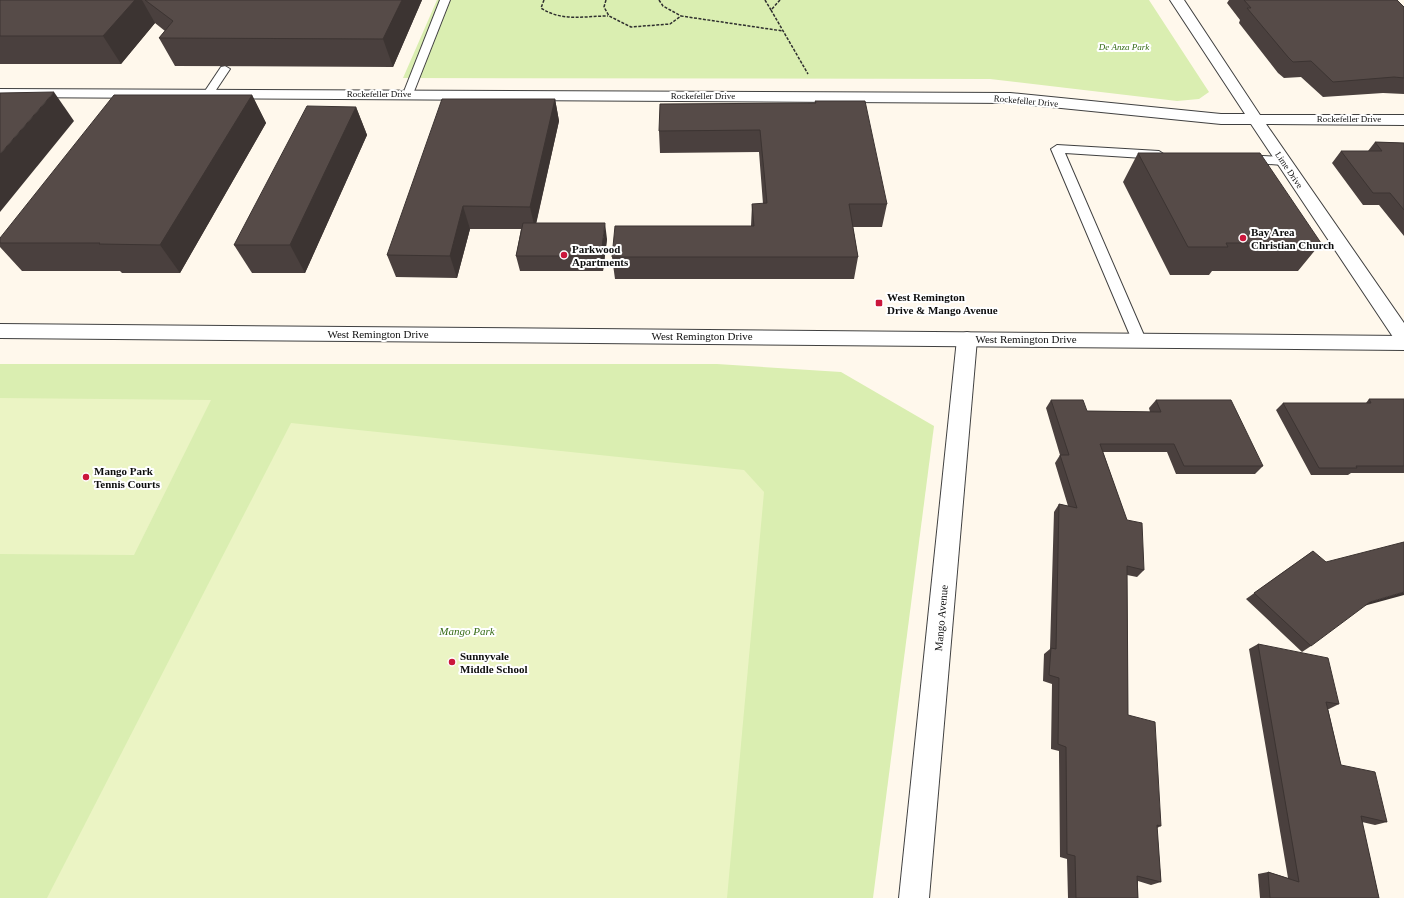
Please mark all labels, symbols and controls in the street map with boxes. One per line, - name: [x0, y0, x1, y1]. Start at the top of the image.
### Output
- park label: De Anza Park: [1098, 42, 1150, 52]
- street label: Rockefeller Drive: [347, 89, 411, 99]
- street label: Rockefeller Drive: [671, 91, 735, 101]
- street label: Rockefeller Drive: [993, 93, 1059, 109]
- street label: Rockefeller Drive: [1317, 114, 1381, 124]
- street label: Lime Drive: [1273, 150, 1305, 190]
- place label: Bay Area Christian Church: [1251, 226, 1334, 251]
- marker: Bay Area Christian Church: [1238, 233, 1248, 243]
- place label: Parkwood Apartments: [572, 243, 629, 268]
- marker: Parkwood Apartments: [559, 250, 569, 260]
- place label: West Remington Drive & Mango Avenue: [887, 291, 998, 316]
- marker: West Remington Drive & Mango Avenue: [874, 298, 884, 308]
- street label: West Remington Drive: [327, 328, 429, 340]
- street label: West Remington Drive: [651, 330, 753, 342]
- street label: West Remington Drive: [975, 333, 1077, 345]
- place label: Mango Park Tennis Courts: [94, 465, 161, 490]
- marker: Mango Park Tennis Courts: [81, 472, 91, 482]
- street label: Mango Avenue: [932, 584, 950, 652]
- park label: Mango Park: [438, 625, 496, 637]
- place label: Sunnyvale Middle School: [460, 650, 528, 675]
- marker: Sunnyvale Middle School: [447, 657, 457, 667]

